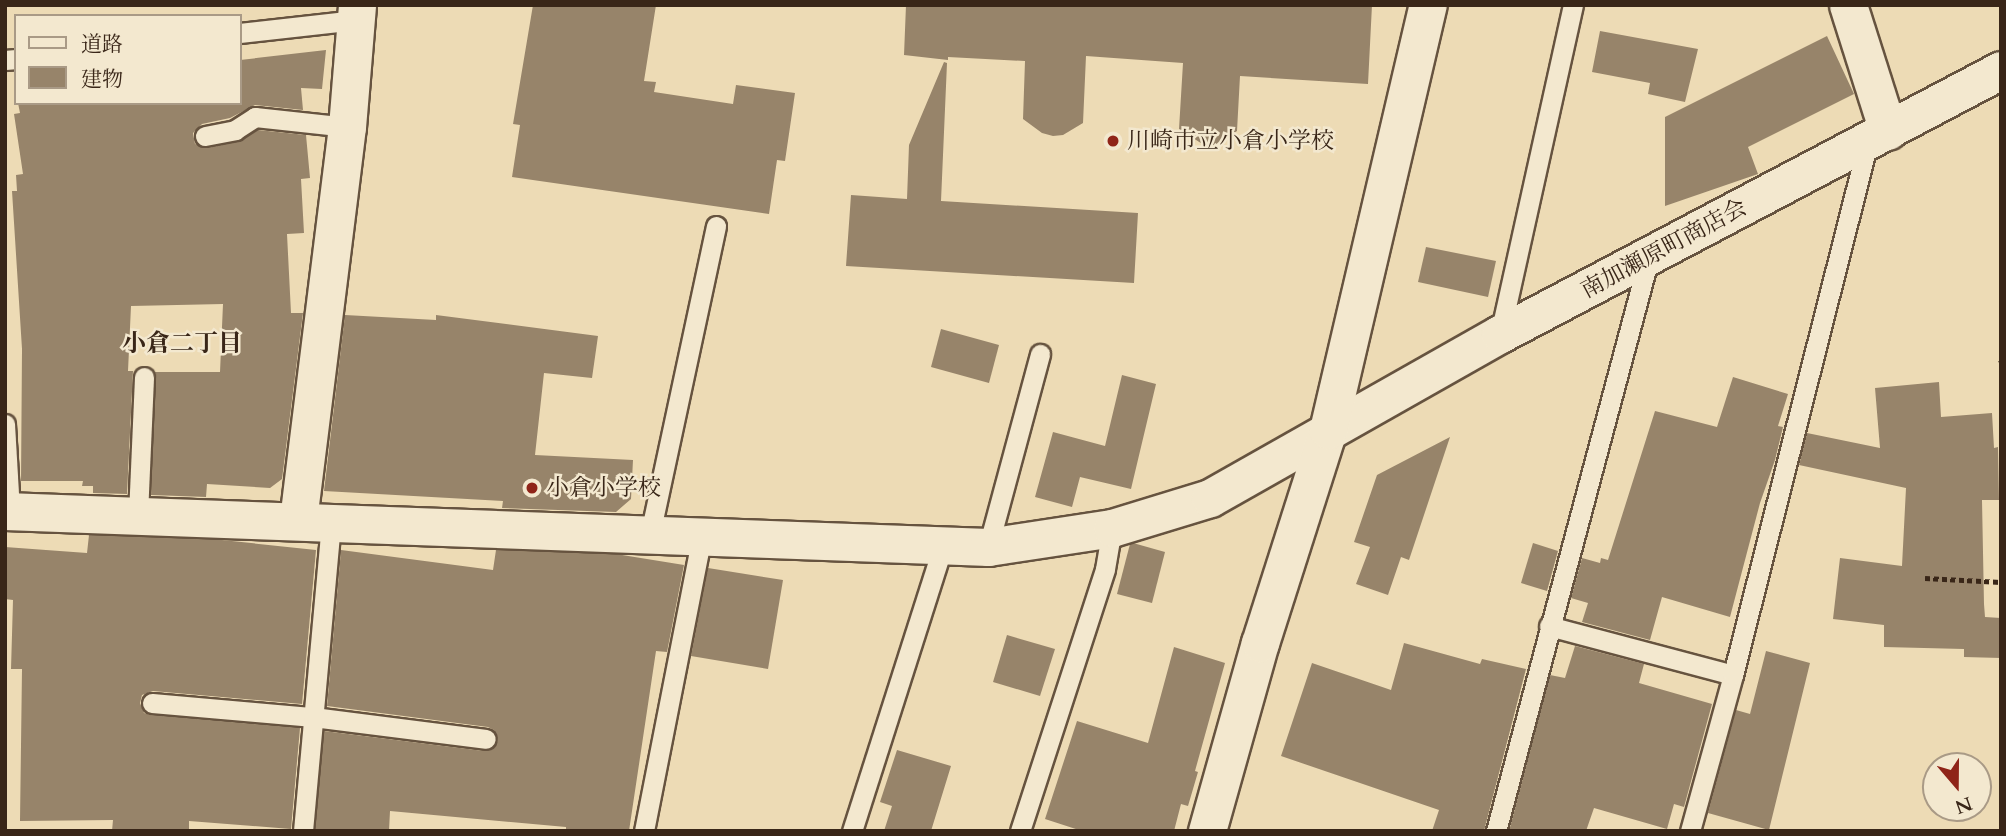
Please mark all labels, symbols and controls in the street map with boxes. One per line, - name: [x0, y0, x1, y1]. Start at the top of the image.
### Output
- legend: [14, 14, 242, 105]
- text: 道路: [81, 30, 123, 59]
- text: 建物: [81, 65, 123, 94]
- place label: 川崎市立小倉小学校: [1127, 127, 1334, 155]
- marker: 川崎市立小倉小学校: [1105, 133, 1121, 149]
- street label: 南加瀬原町商店会: [1576, 194, 1752, 304]
- district label: 小倉二丁目: [122, 330, 242, 358]
- place label: 小倉小学校: [546, 474, 661, 502]
- marker: 小倉小学校: [524, 480, 540, 496]
- north arrow: [1922, 752, 1992, 822]
- text: N: [1951, 790, 1976, 820]

